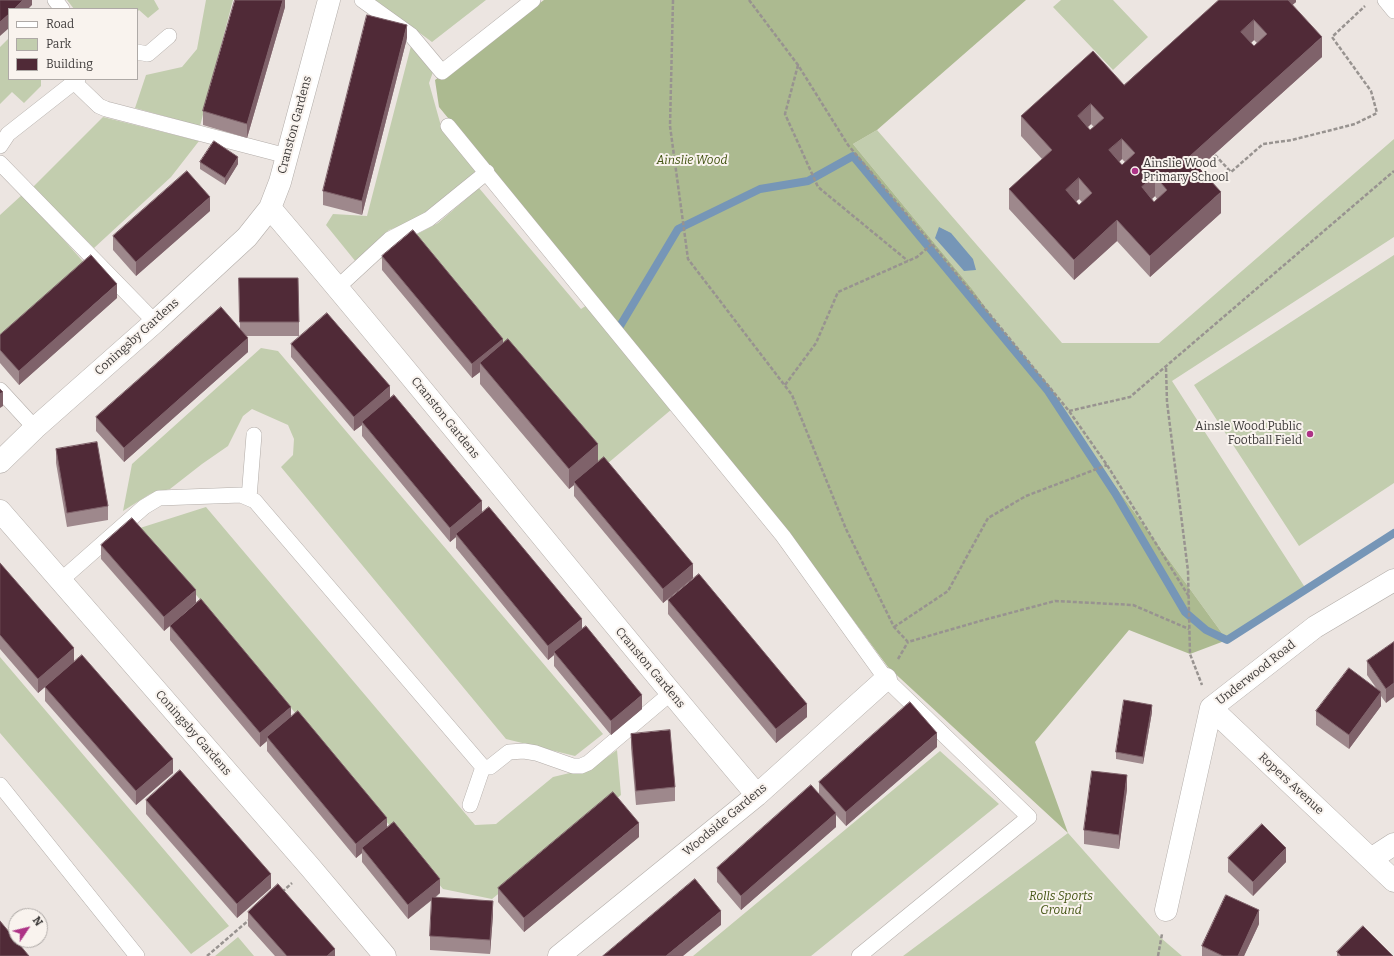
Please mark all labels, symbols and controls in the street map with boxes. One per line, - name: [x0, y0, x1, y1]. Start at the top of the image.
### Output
- legend: [8, 8, 138, 80]
- text: Road: [46, 17, 74, 31]
- text: Park: [46, 37, 71, 51]
- text: Building: [46, 57, 93, 71]
- street label: Cranston Gardens: [275, 75, 315, 175]
- park label: Ainslie Wood: [657, 154, 727, 168]
- place label: Ainslie Wood Primary School: [1143, 157, 1229, 185]
- marker: Ainslie Wood Primary School: [1130, 166, 1140, 176]
- street label: Coningsby Gardens: [92, 295, 182, 379]
- street label: Cranston Gardens: [408, 374, 482, 462]
- place label: Ainsle Wood Public Football Field: [1195, 420, 1302, 448]
- marker: Ainsle Wood Public Football Field: [1305, 429, 1315, 439]
- street label: Cranston Gardens: [612, 625, 688, 711]
- street label: Underwood Road: [1214, 638, 1298, 708]
- street label: Coningsby Gardens: [152, 687, 234, 779]
- street label: Ropers Avenue: [1255, 750, 1327, 818]
- street label: Woodside Gardens: [680, 781, 770, 859]
- park label: Rolls Sports Ground: [1029, 890, 1093, 918]
- north arrow: [8, 908, 48, 948]
- text: N: [30, 914, 45, 929]

